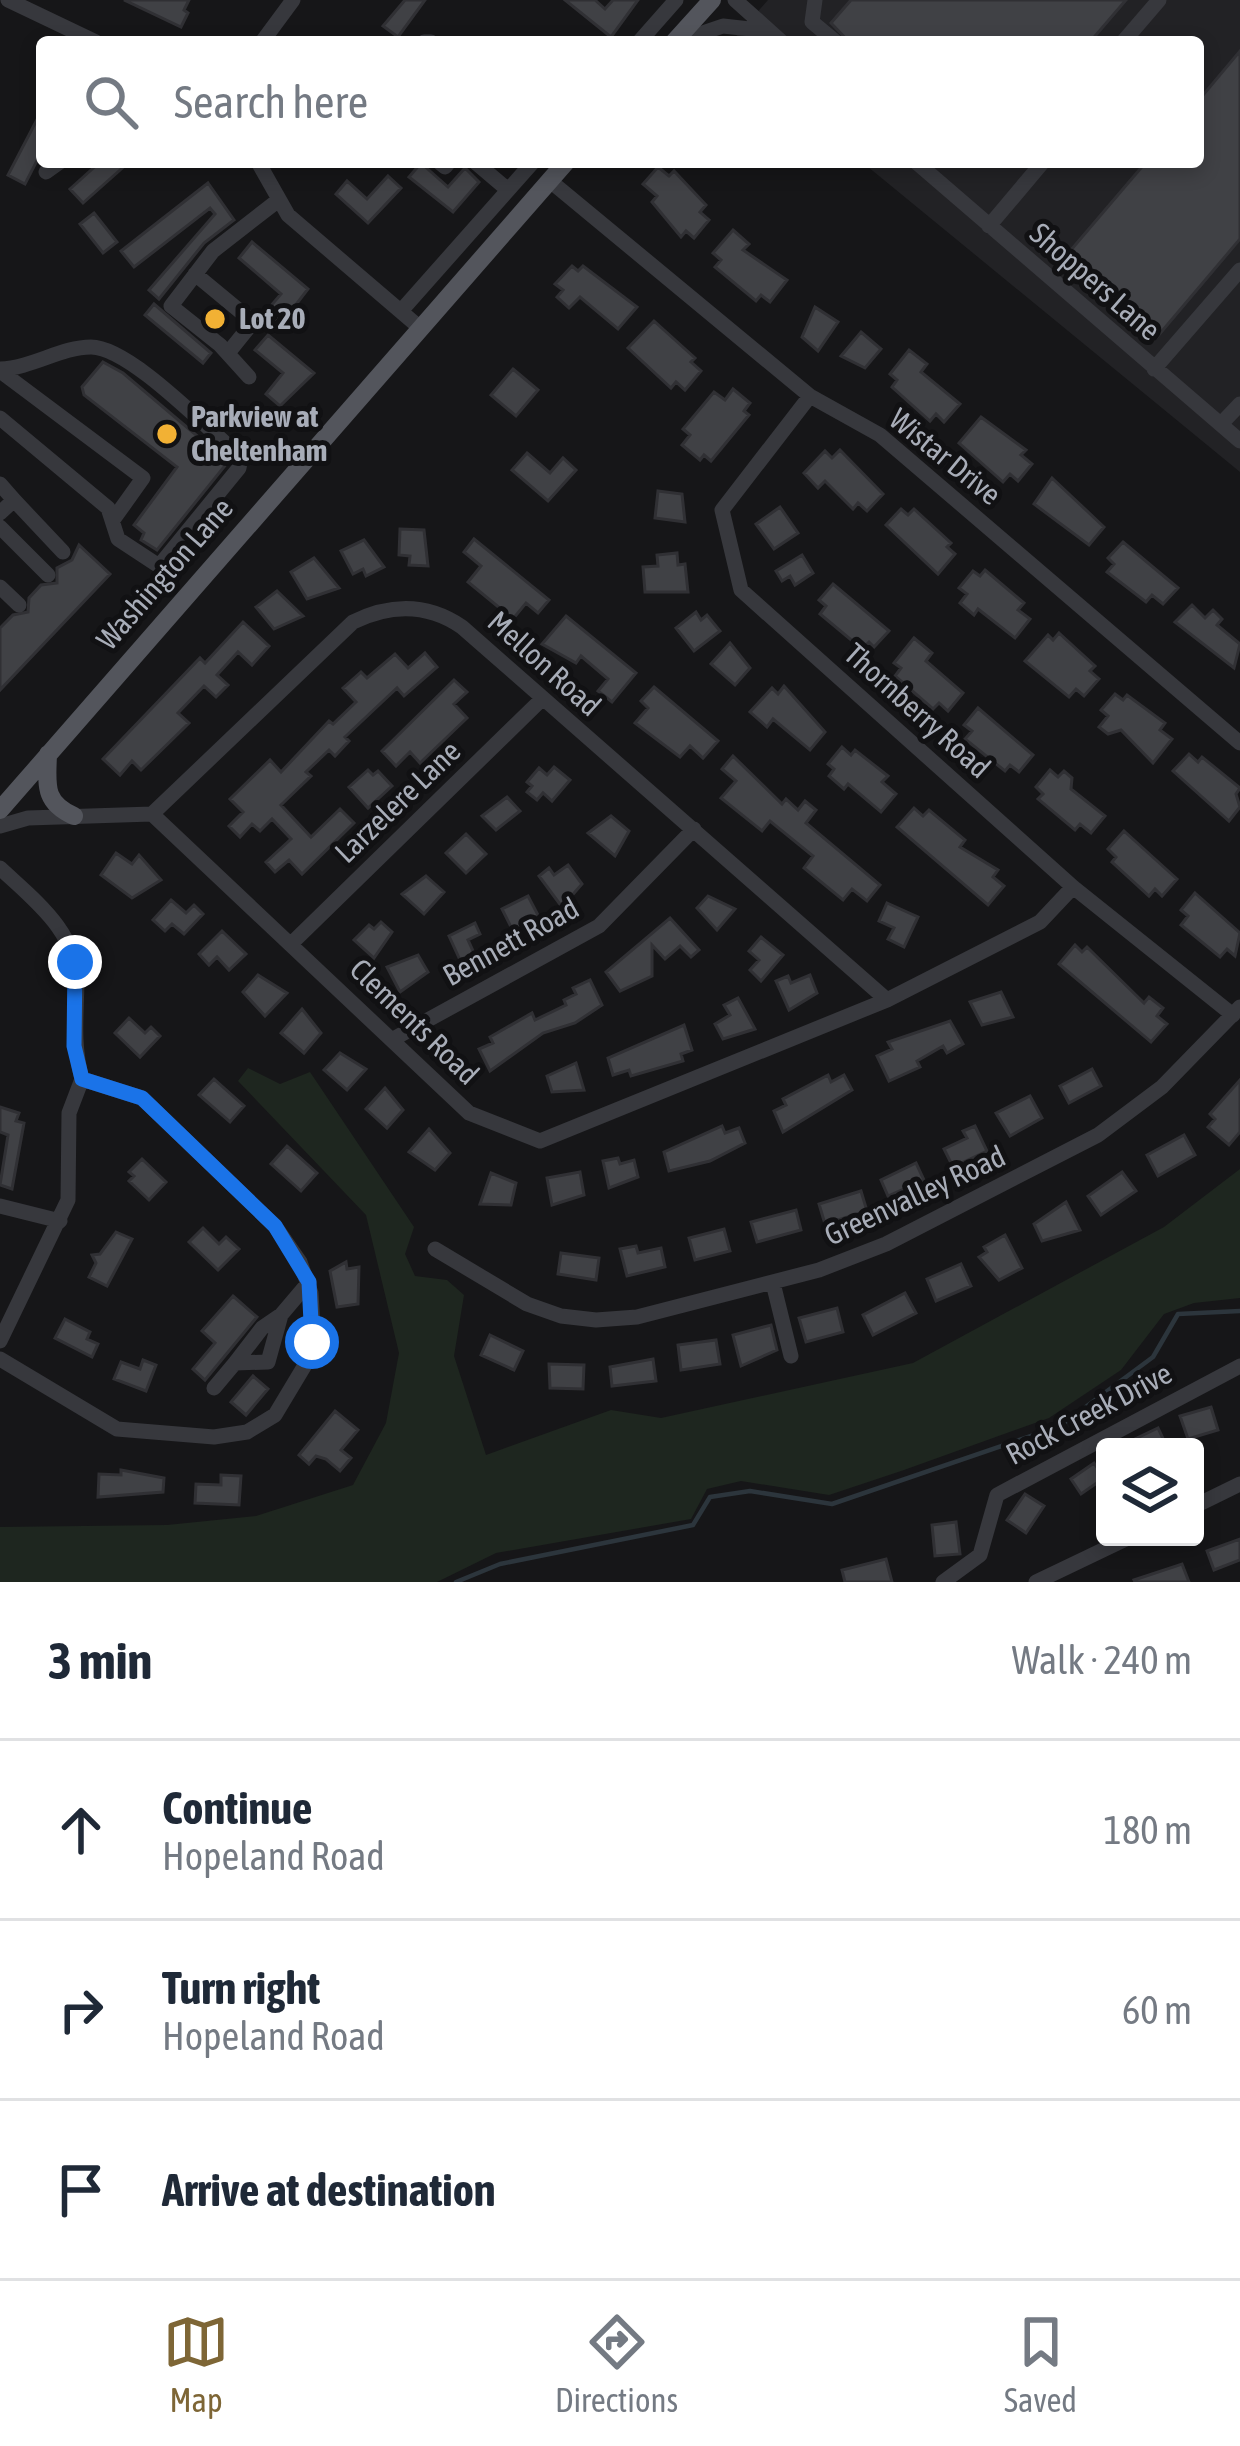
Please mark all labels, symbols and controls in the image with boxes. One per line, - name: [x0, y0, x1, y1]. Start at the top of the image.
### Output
- search box: [36, 36, 1204, 168]
- icon: search: [78, 69, 144, 135]
- text: Search here: [174, 76, 368, 128]
- street label: Shoppers Lane: [1024, 216, 1167, 347]
- place label: Lot 20: [239, 301, 306, 335]
- marker: Lot 20: [202, 306, 228, 332]
- place label: Parkview at Cheltenham: [191, 399, 327, 467]
- street label: Wistar Drive: [883, 401, 1008, 511]
- marker: Parkview at Cheltenham: [154, 421, 180, 447]
- street label: Washington Lane: [89, 491, 239, 656]
- street label: Mellon Road: [482, 604, 608, 723]
- street label: Thornberry Road: [838, 636, 997, 784]
- street label: Larzelere Lane: [328, 733, 467, 869]
- street label: Bennett Road: [437, 890, 584, 992]
- route end: [48, 935, 102, 989]
- street label: Clements Road: [343, 952, 486, 1091]
- street label: Greenvalley Road: [819, 1138, 1010, 1252]
- route start: [285, 1315, 339, 1369]
- street label: Rock Creek Drive: [1000, 1355, 1177, 1471]
- map controls: [1096, 1438, 1204, 1546]
- button: layers: [1096, 1438, 1204, 1546]
- text: 3 min: [48, 1631, 152, 1690]
- text: Walk · 240 m: [1012, 1638, 1192, 1682]
- text: Continue: [162, 1782, 313, 1834]
- icon: ahead: [48, 1797, 114, 1863]
- text: 180 m: [1104, 1808, 1192, 1852]
- text: Hopeland Road: [162, 1834, 385, 1878]
- text: Turn right: [162, 1962, 320, 2014]
- icon: right: [48, 1977, 114, 2043]
- text: 60 m: [1122, 1988, 1192, 2032]
- text: Hopeland Road: [162, 2014, 385, 2058]
- icon: arrive: [48, 2157, 114, 2223]
- text: Arrive at destination: [162, 2164, 496, 2216]
- tab: Map: [163, 2309, 229, 2419]
- tab: Directions: [555, 2309, 678, 2419]
- tab: Saved: [1004, 2309, 1077, 2419]

